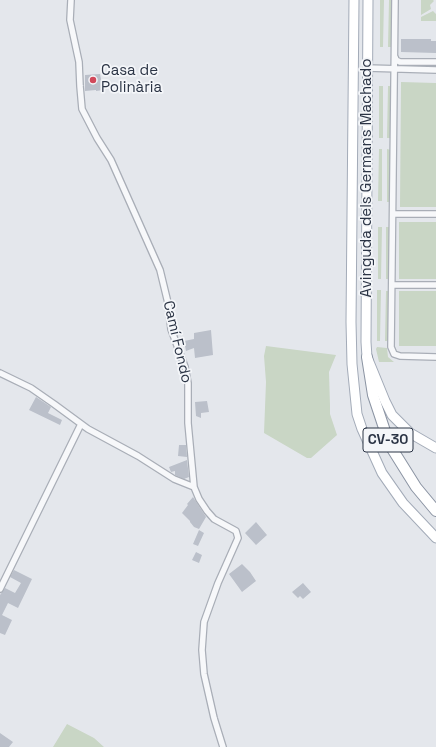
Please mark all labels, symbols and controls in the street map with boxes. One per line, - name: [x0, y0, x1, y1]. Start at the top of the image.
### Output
- street label: Avinguda dels Germans Machado: [358, 59, 376, 297]
- place label: Casa de Polinària: [101, 62, 162, 97]
- marker: Casa de Polinària: [88, 75, 98, 85]
- street label: Camí Fondo: [159, 299, 195, 385]
- road number: CV-30: [363, 428, 413, 452]

